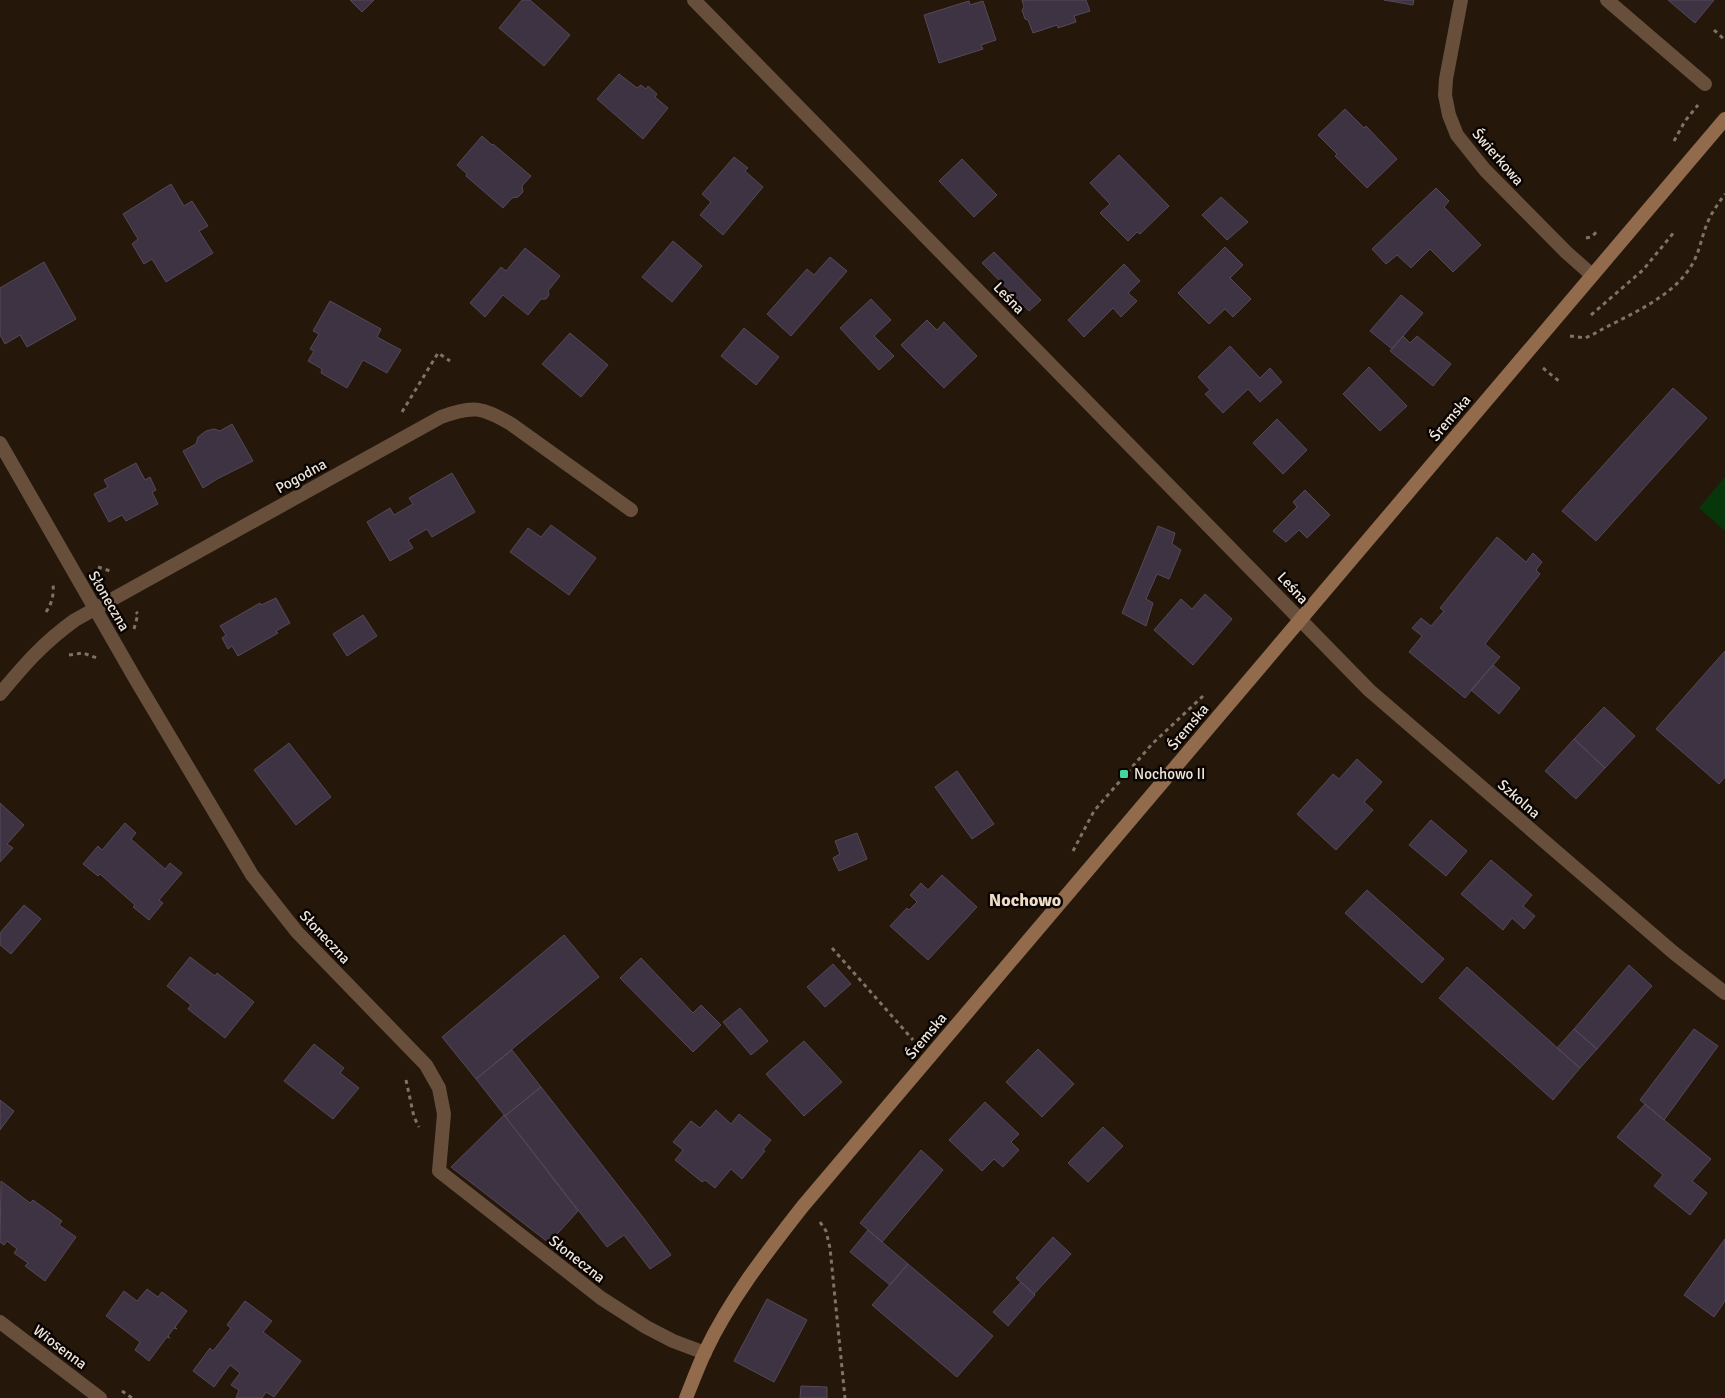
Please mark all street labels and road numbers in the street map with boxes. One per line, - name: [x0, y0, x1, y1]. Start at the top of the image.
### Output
- street label: Świerkowa: [1468, 124, 1528, 189]
- street label: Leśna: [990, 278, 1028, 318]
- street label: Śremska: [1425, 391, 1474, 445]
- street label: Pogodna: [272, 455, 330, 497]
- street label: Słoneczna: [85, 568, 133, 634]
- street label: Leśna: [1274, 568, 1312, 608]
- street label: Śremska: [1163, 700, 1212, 754]
- street label: Szkolna: [1494, 776, 1544, 822]
- street label: Słoneczna: [296, 907, 354, 967]
- street label: Śremska: [901, 1009, 950, 1063]
- street label: Słoneczna: [545, 1231, 609, 1287]
- street label: Wiosenna: [30, 1321, 90, 1373]

